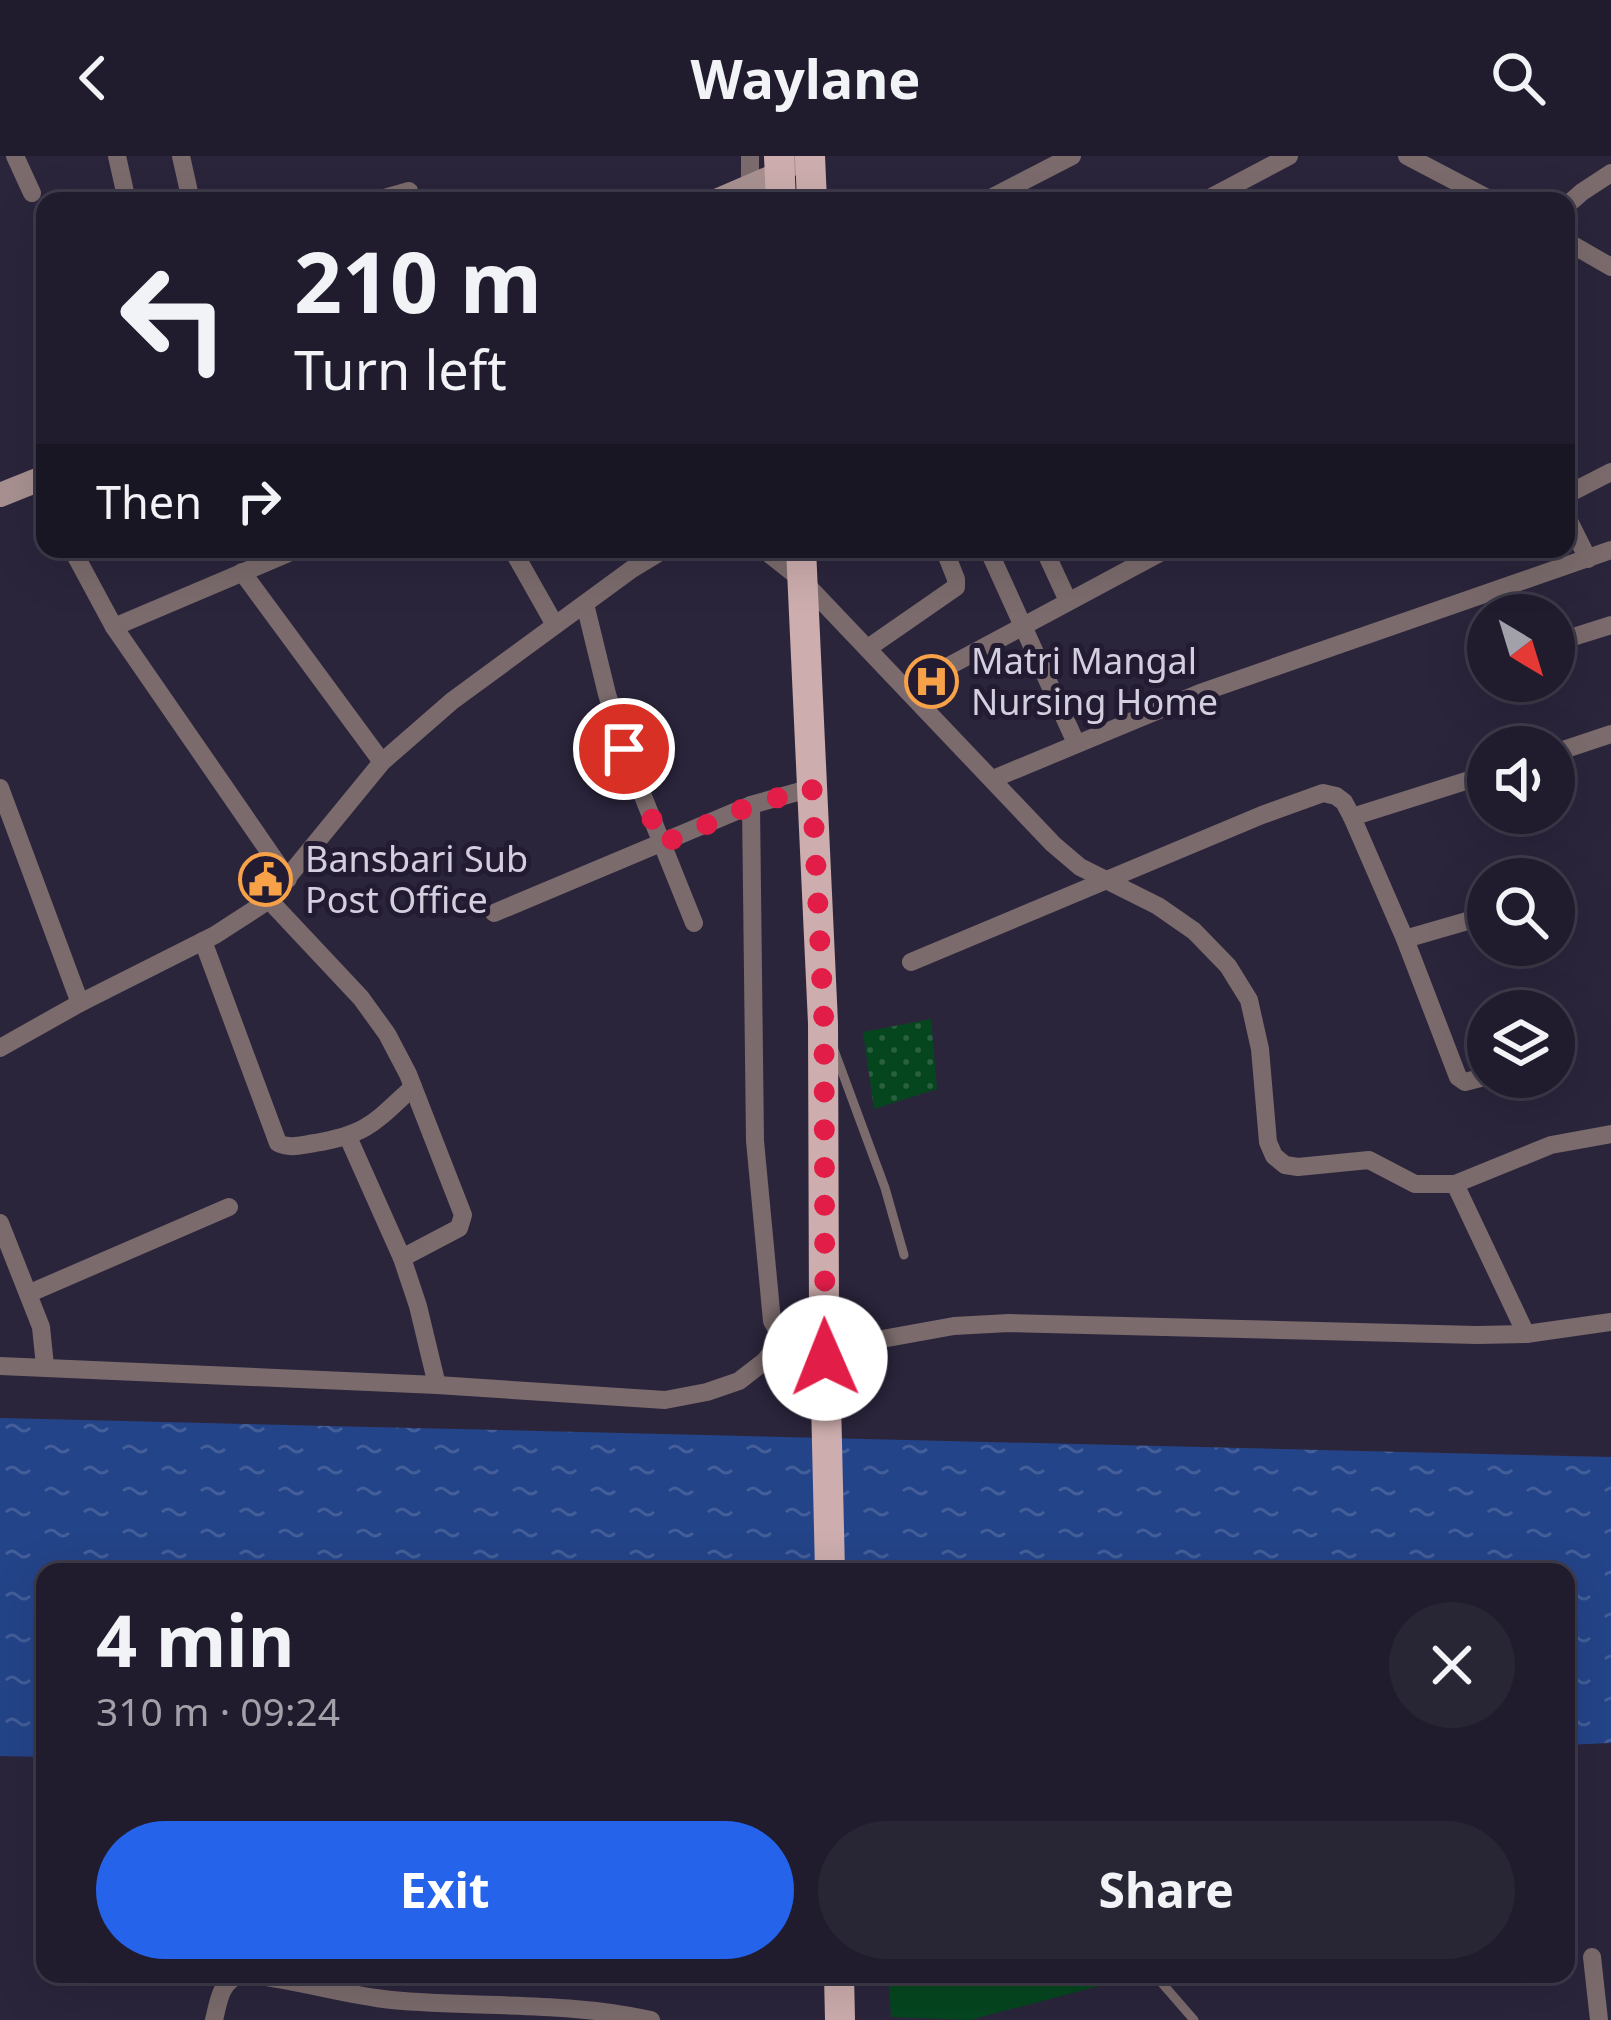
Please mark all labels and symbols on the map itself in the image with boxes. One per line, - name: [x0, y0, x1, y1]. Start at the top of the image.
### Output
- north arrow: [1467, 594, 1575, 702]
- place label: Matri Mangal Nursing Home: [971, 636, 1218, 726]
- hospital icon: Matri Mangal Nursing Home: [904, 653, 960, 709]
- pin: [573, 698, 675, 800]
- place label: Bansbari Sub Post Office: [305, 834, 528, 924]
- public building icon: Bansbari Sub Post Office: [238, 851, 294, 907]
- position arrow: [762, 1295, 888, 1421]

